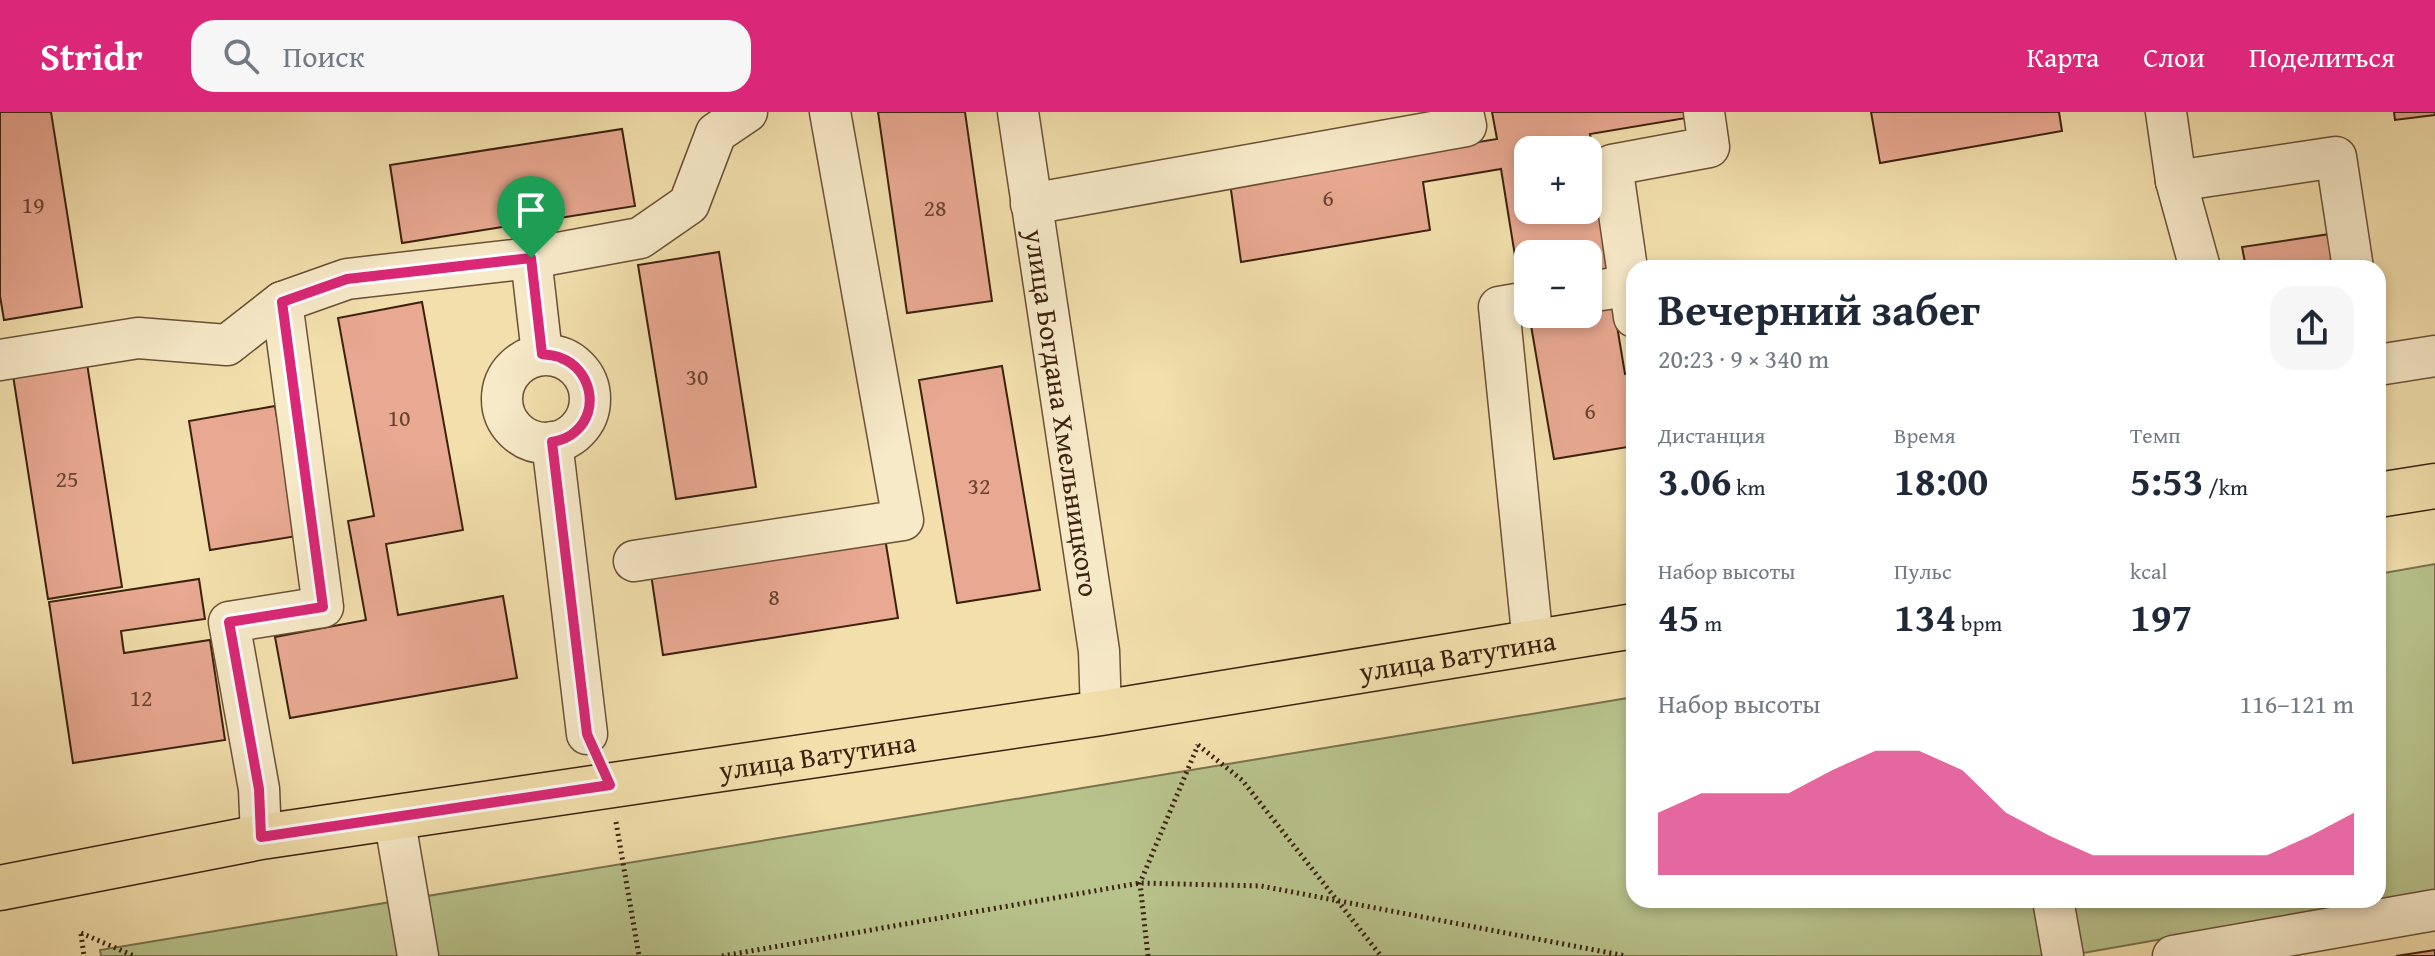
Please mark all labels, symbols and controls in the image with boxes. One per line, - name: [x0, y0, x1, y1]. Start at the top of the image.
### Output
- search box: [191, 20, 751, 92]
- text: Stridr: [40, 28, 143, 84]
- icon: search: [219, 34, 263, 78]
- text: Поиск: [283, 34, 364, 78]
- text: Карта: [2027, 36, 2099, 77]
- text: Слои: [2143, 36, 2205, 77]
- text: Поделиться: [2249, 36, 2395, 77]
- map controls: [1514, 136, 1602, 328]
- button: +: [1514, 136, 1602, 224]
- pin: [497, 176, 565, 258]
- house number: 6: [1322, 180, 1334, 215]
- house number: 19: [21, 187, 45, 222]
- icon: arrive: [509, 188, 553, 232]
- house number: 28: [923, 190, 947, 225]
- street label: улица Богдана Хмельницкого: [1015, 225, 1111, 599]
- button: −: [1514, 240, 1602, 328]
- text: Вечерний забег: [1658, 277, 1980, 341]
- button: share: [2270, 286, 2354, 370]
- text: 20:23 · 9 × 340 m: [1658, 339, 1829, 378]
- house number: 30: [685, 359, 709, 394]
- house number: 6: [1584, 393, 1596, 428]
- house number: 10: [387, 400, 411, 435]
- text: Дистанция: [1658, 419, 1766, 451]
- text: Время: [1894, 419, 1956, 451]
- text: Темп: [2130, 419, 2181, 451]
- text: 3.06: [1658, 451, 1731, 510]
- text: 18:00: [1894, 451, 1988, 510]
- text: 5:53: [2130, 451, 2203, 510]
- house number: 25: [55, 461, 79, 496]
- house number: 32: [967, 468, 991, 503]
- text: km: [1731, 471, 1765, 503]
- text: /km: [2203, 471, 2248, 503]
- text: Набор высоты: [1658, 555, 1795, 587]
- text: Пульс: [1894, 555, 1952, 587]
- text: kcal: [2130, 555, 2168, 587]
- house number: 8: [768, 579, 780, 614]
- text: 45: [1658, 587, 1699, 646]
- text: 134: [1894, 587, 1956, 646]
- text: 197: [2130, 587, 2192, 646]
- text: m: [1699, 607, 1722, 639]
- text: bpm: [1956, 607, 2002, 639]
- street label: улица Ватутина: [1355, 619, 1559, 691]
- house number: 12: [129, 680, 153, 715]
- text: Набор высоты: [1658, 684, 1820, 723]
- text: 116–121 m: [2240, 684, 2354, 723]
- street label: улица Ватутина: [715, 720, 919, 790]

